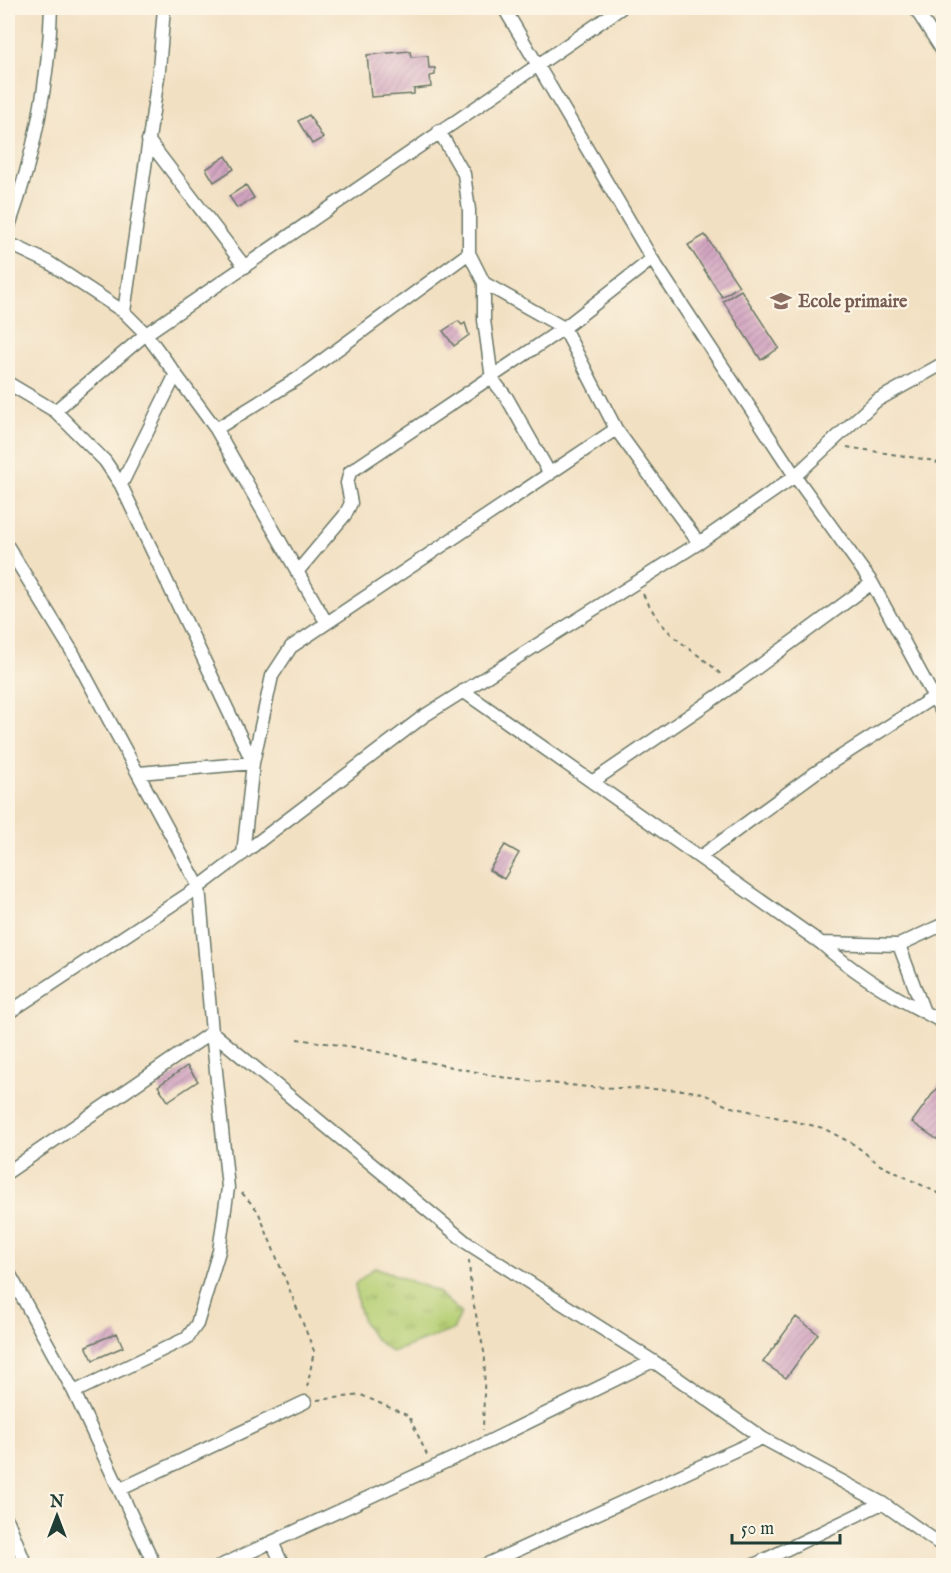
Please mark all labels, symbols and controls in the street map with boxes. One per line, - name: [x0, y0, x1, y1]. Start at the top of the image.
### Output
- school or university icon: Ecole primaire: [769, 289, 793, 313]
- place label: Ecole primaire: [798, 291, 908, 314]
- north arrow: [27, 1486, 87, 1546]
- text: N: [49, 1493, 64, 1513]
- scale bar: [732, 1507, 840, 1545]
- text: 50 m: [741, 1518, 774, 1541]

